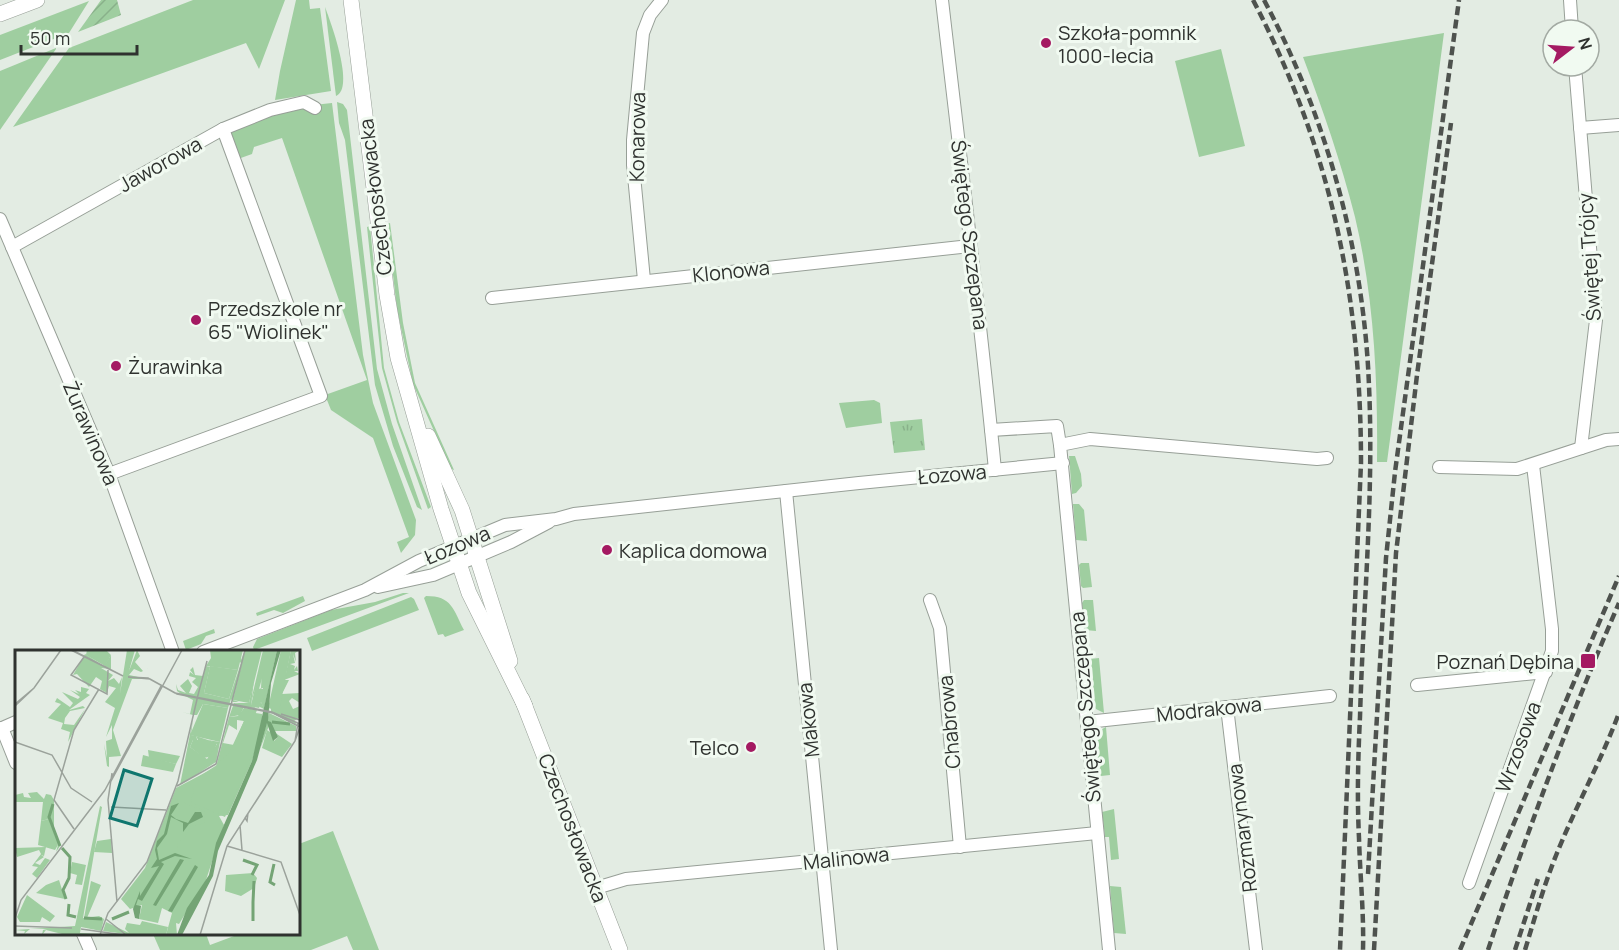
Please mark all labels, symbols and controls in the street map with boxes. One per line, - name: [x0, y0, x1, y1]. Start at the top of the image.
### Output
- scale bar: [21, 18, 136, 56]
- north arrow: [1541, 18, 1601, 78]
- place label: Szkoła-pomnik 1000-lecia: [1058, 19, 1197, 69]
- text: 50 m: [30, 26, 70, 50]
- text: N: [1573, 35, 1598, 52]
- marker: Szkoła-pomnik 1000-lecia: [1039, 36, 1053, 50]
- street label: Konarowa: [623, 92, 651, 182]
- street label: Czechosłowacka: [352, 117, 398, 277]
- street label: Jaworowa: [114, 130, 206, 198]
- street label: Świętego Szczepana: [945, 138, 995, 332]
- street label: Świętej Trójcy: [1571, 192, 1607, 322]
- street label: Klonowa: [691, 254, 771, 288]
- place label: Przedszkole nr 65 "Wiolinek": [208, 295, 343, 345]
- marker: Przedszkole nr 65 "Wiolinek": [189, 313, 203, 327]
- place label: Żurawinka: [128, 353, 223, 380]
- marker: Żurawinka: [109, 359, 123, 373]
- street label: Żurawinowa: [57, 377, 125, 489]
- street label: Łozowa: [917, 458, 987, 490]
- street label: Łozowa: [420, 519, 494, 571]
- place label: Kaplica domowa: [619, 537, 767, 564]
- marker: Kaplica domowa: [600, 543, 614, 557]
- street label: Świętego Szczepana: [1063, 611, 1107, 803]
- place label: Poznań Dębina: [1436, 648, 1574, 675]
- inset map: [15, 650, 300, 935]
- marker: Poznań Dębina: [1579, 652, 1597, 670]
- street label: Chabrowa: [931, 674, 967, 770]
- street label: Makowa: [791, 681, 825, 759]
- street label: Modrakowa: [1155, 690, 1263, 728]
- street label: Wrzosowa: [1489, 698, 1547, 796]
- place label: Telco: [690, 734, 739, 761]
- marker: Telco: [744, 740, 758, 754]
- street label: Czechosłowacka: [532, 750, 614, 906]
- street label: Rozmarynowa: [1221, 762, 1263, 894]
- street label: Malinowa: [802, 840, 890, 876]

